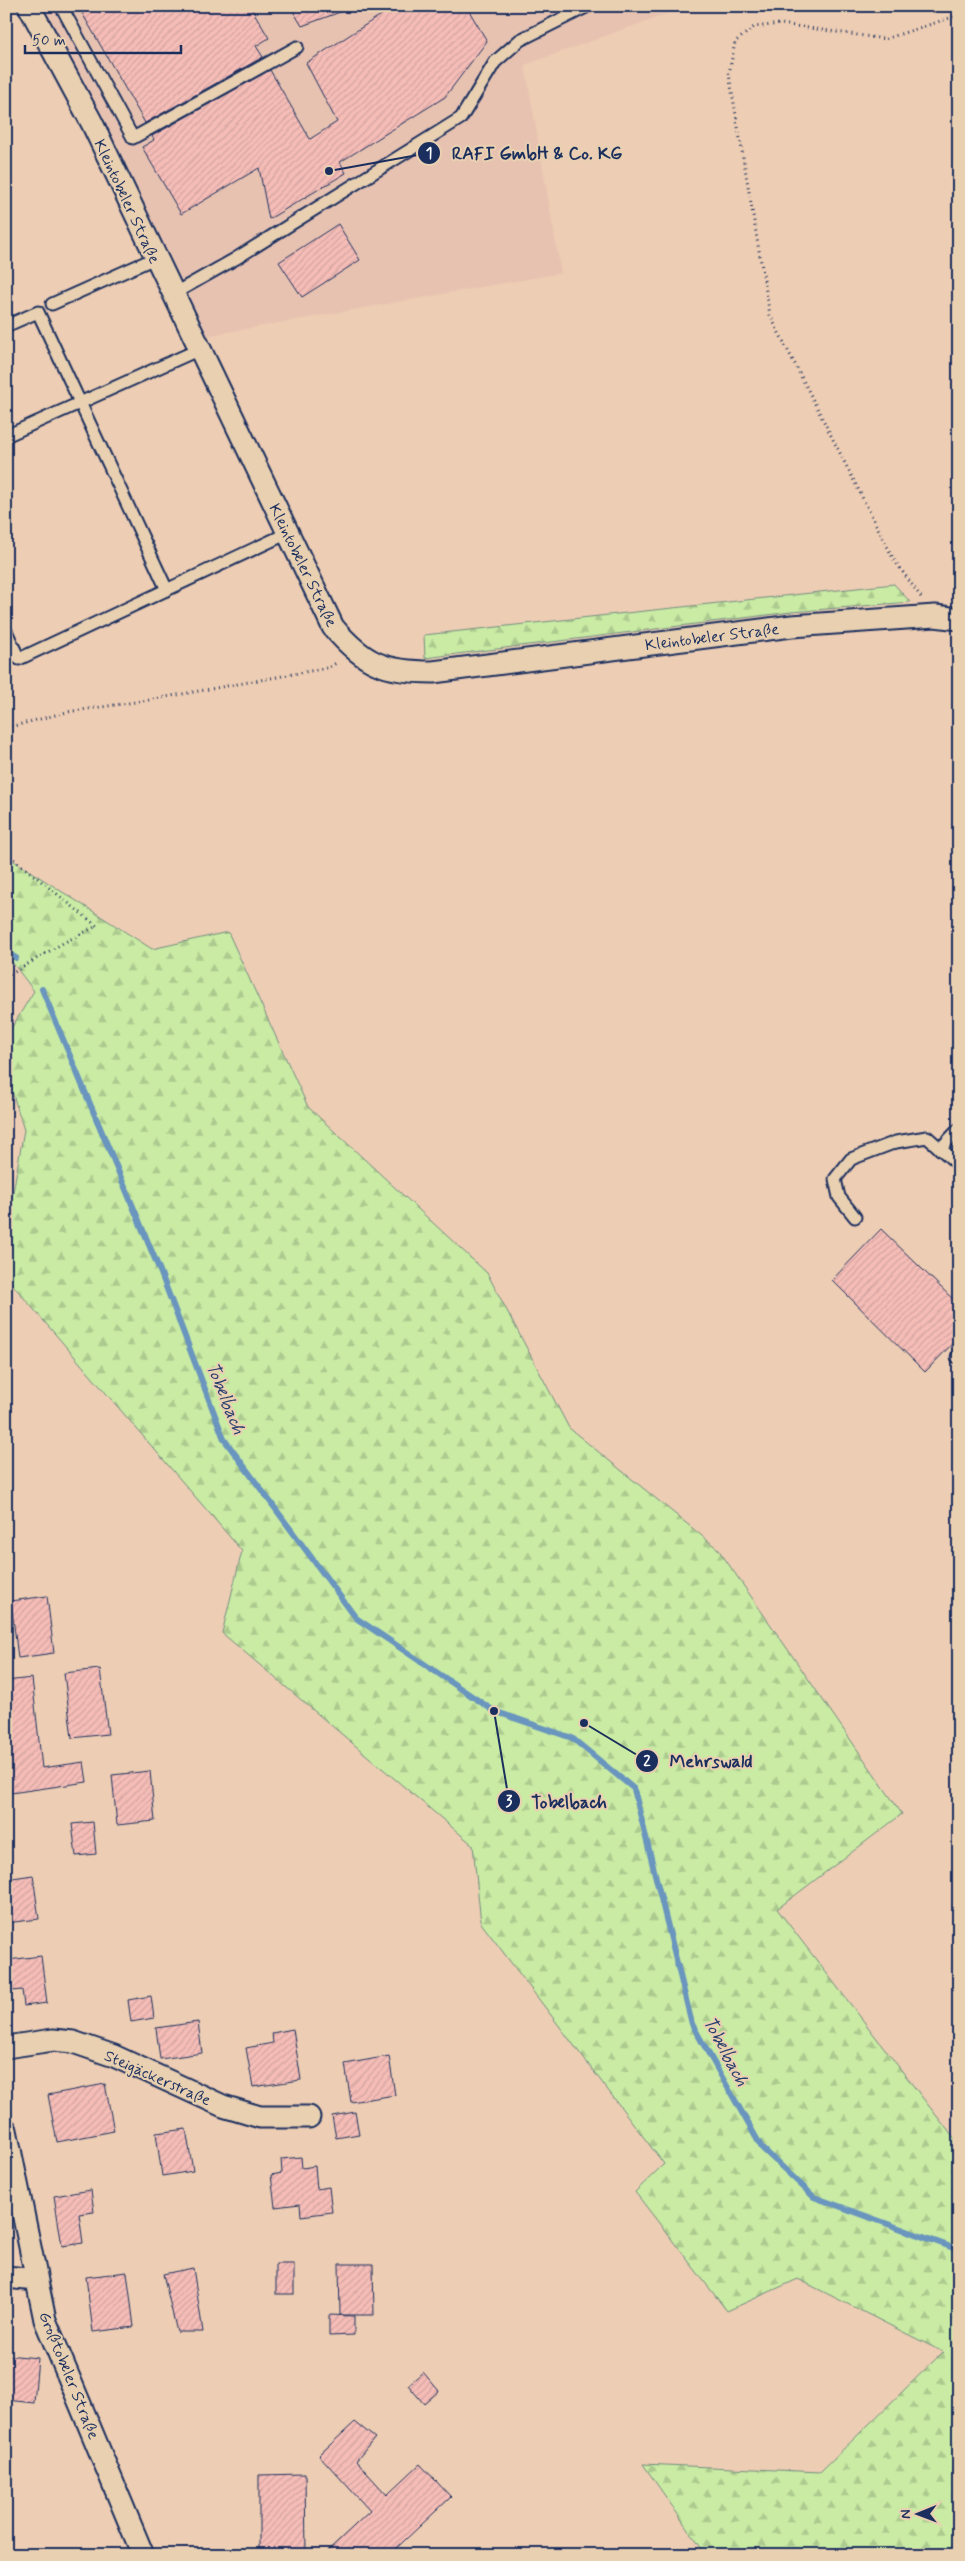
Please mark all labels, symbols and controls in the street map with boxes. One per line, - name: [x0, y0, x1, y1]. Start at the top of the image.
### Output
- scale bar: [25, 22, 181, 54]
- text: 50 m: [32, 31, 66, 51]
- street label: Kleintobeler Straße: [89, 136, 165, 267]
- callout: RAFI GmbH & Co. KG: [416, 136, 633, 169]
- text: RAFI GmbH & Co. KG: [452, 142, 622, 166]
- text: 1: [426, 144, 432, 164]
- street label: Kleintobeler Straße: [264, 500, 342, 631]
- street label: Kleintobeler Straße: [644, 619, 780, 656]
- water label: Tobelbach: [200, 1359, 251, 1438]
- callout: Mehrswald: [634, 1744, 762, 1777]
- text: Mehrswald: [669, 1750, 753, 1774]
- text: 2: [643, 1752, 651, 1772]
- callout: Tobelbach: [496, 1785, 617, 1818]
- text: Tobelbach: [531, 1791, 607, 1815]
- text: 3: [506, 1792, 513, 1812]
- water label: Tobelbach: [697, 2012, 754, 2091]
- street label: Steigäckerstraße: [101, 2045, 214, 2111]
- street label: Großtobeler Straße: [33, 2309, 104, 2443]
- north arrow: [892, 2488, 942, 2538]
- text: N: [897, 2509, 915, 2519]

